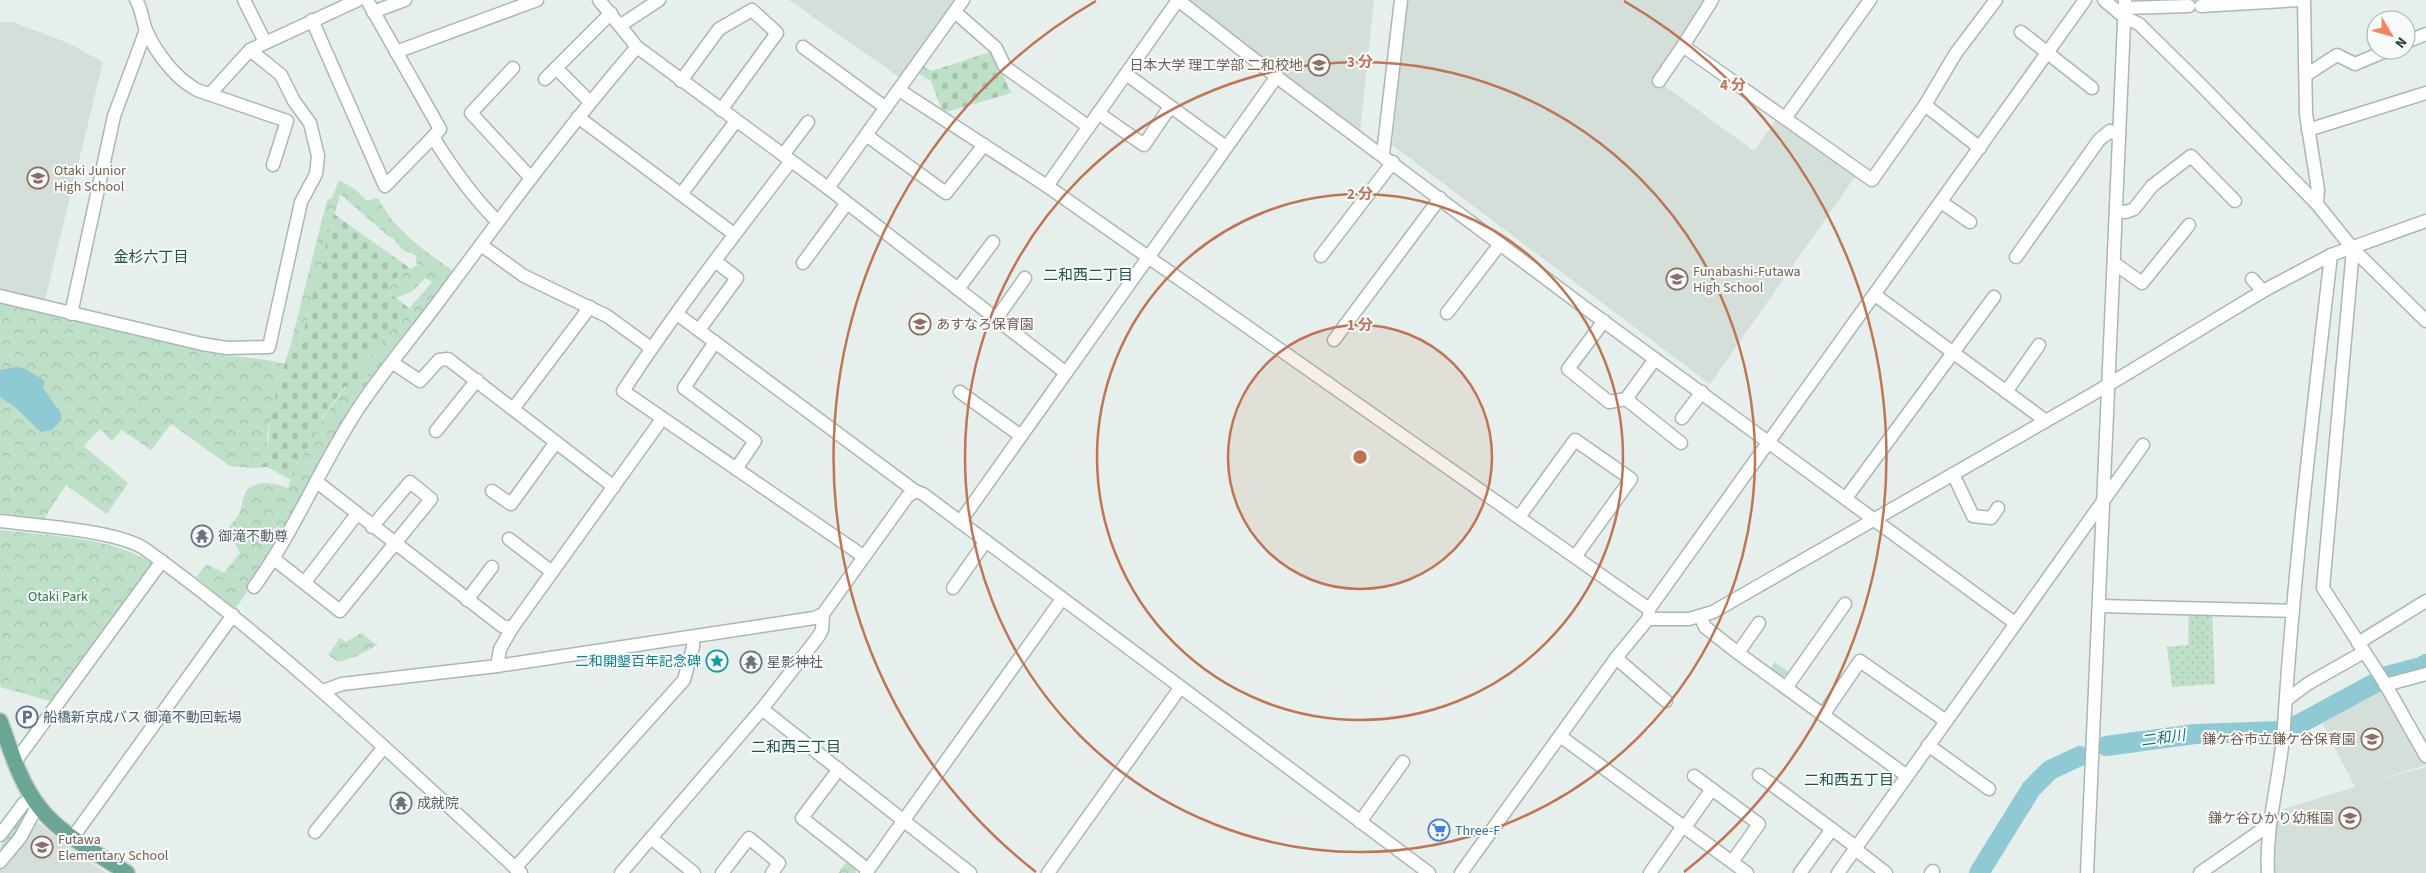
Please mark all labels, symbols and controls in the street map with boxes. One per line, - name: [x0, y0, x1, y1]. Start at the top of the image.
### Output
- north arrow: [2366, 10, 2416, 60]
- text: N: [2390, 33, 2411, 52]
- text: 3 分: [1347, 52, 1373, 73]
- school or university icon: 日本大学 理工学部 二和校地: [1307, 53, 1331, 77]
- place label: 日本大学 理工学部 二和校地: [1129, 56, 1303, 76]
- text: 4 分: [1720, 75, 1746, 96]
- place label: Otaki Junior High School: [54, 161, 126, 197]
- school or university icon: Otaki Junior High School: [26, 166, 50, 190]
- text: 2 分: [1347, 184, 1373, 205]
- district label: 金杉六丁目: [113, 247, 189, 268]
- place label: Funabashi-Futawa High School: [1693, 262, 1801, 298]
- district label: 二和西二丁目: [1043, 265, 1133, 286]
- school or university icon: Funabashi-Futawa High School: [1665, 267, 1689, 291]
- school or university icon: あすなろ保育園: [908, 312, 932, 336]
- place label: あすなろ保育園: [936, 315, 1034, 335]
- text: 1 分: [1347, 315, 1373, 336]
- centre of rings: [1351, 448, 1369, 466]
- temple icon: 御滝不動尊: [190, 524, 214, 548]
- place label: 御滝不動尊: [218, 527, 288, 547]
- park label: Otaki Park: [28, 587, 88, 607]
- place icon: 二和開墾百年記念碑: [705, 649, 729, 673]
- temple icon: 星影神社: [739, 650, 763, 674]
- place label: 二和開墾百年記念碑: [575, 652, 701, 672]
- place label: 星影神社: [767, 653, 823, 673]
- parking icon: 船橋新京成バス 御滝不動回転場: [15, 705, 39, 729]
- place label: 船橋新京成バス 御滝不動回転場: [43, 708, 242, 728]
- water label: 二和川: [2139, 725, 2189, 752]
- school or university icon: 鎌ケ谷市立鎌ケ谷保育園: [2360, 727, 2384, 751]
- place label: 鎌ケ谷市立鎌ケ谷保育園: [2202, 730, 2356, 750]
- district label: 二和西三丁目: [751, 737, 841, 758]
- district label: 二和西五丁目: [1804, 770, 1894, 791]
- temple icon: 成就院: [389, 791, 413, 815]
- place label: 成就院: [417, 794, 459, 814]
- school or university icon: 鎌ケ谷ひかり幼稚園: [2338, 806, 2362, 830]
- place label: 鎌ケ谷ひかり幼稚園: [2208, 809, 2334, 829]
- supermarket icon: Three-F: [1427, 818, 1451, 842]
- place label: Three-F: [1455, 821, 1500, 841]
- place label: Futawa Elementary School: [58, 830, 169, 866]
- school or university icon: Futawa Elementary School: [30, 835, 54, 859]

